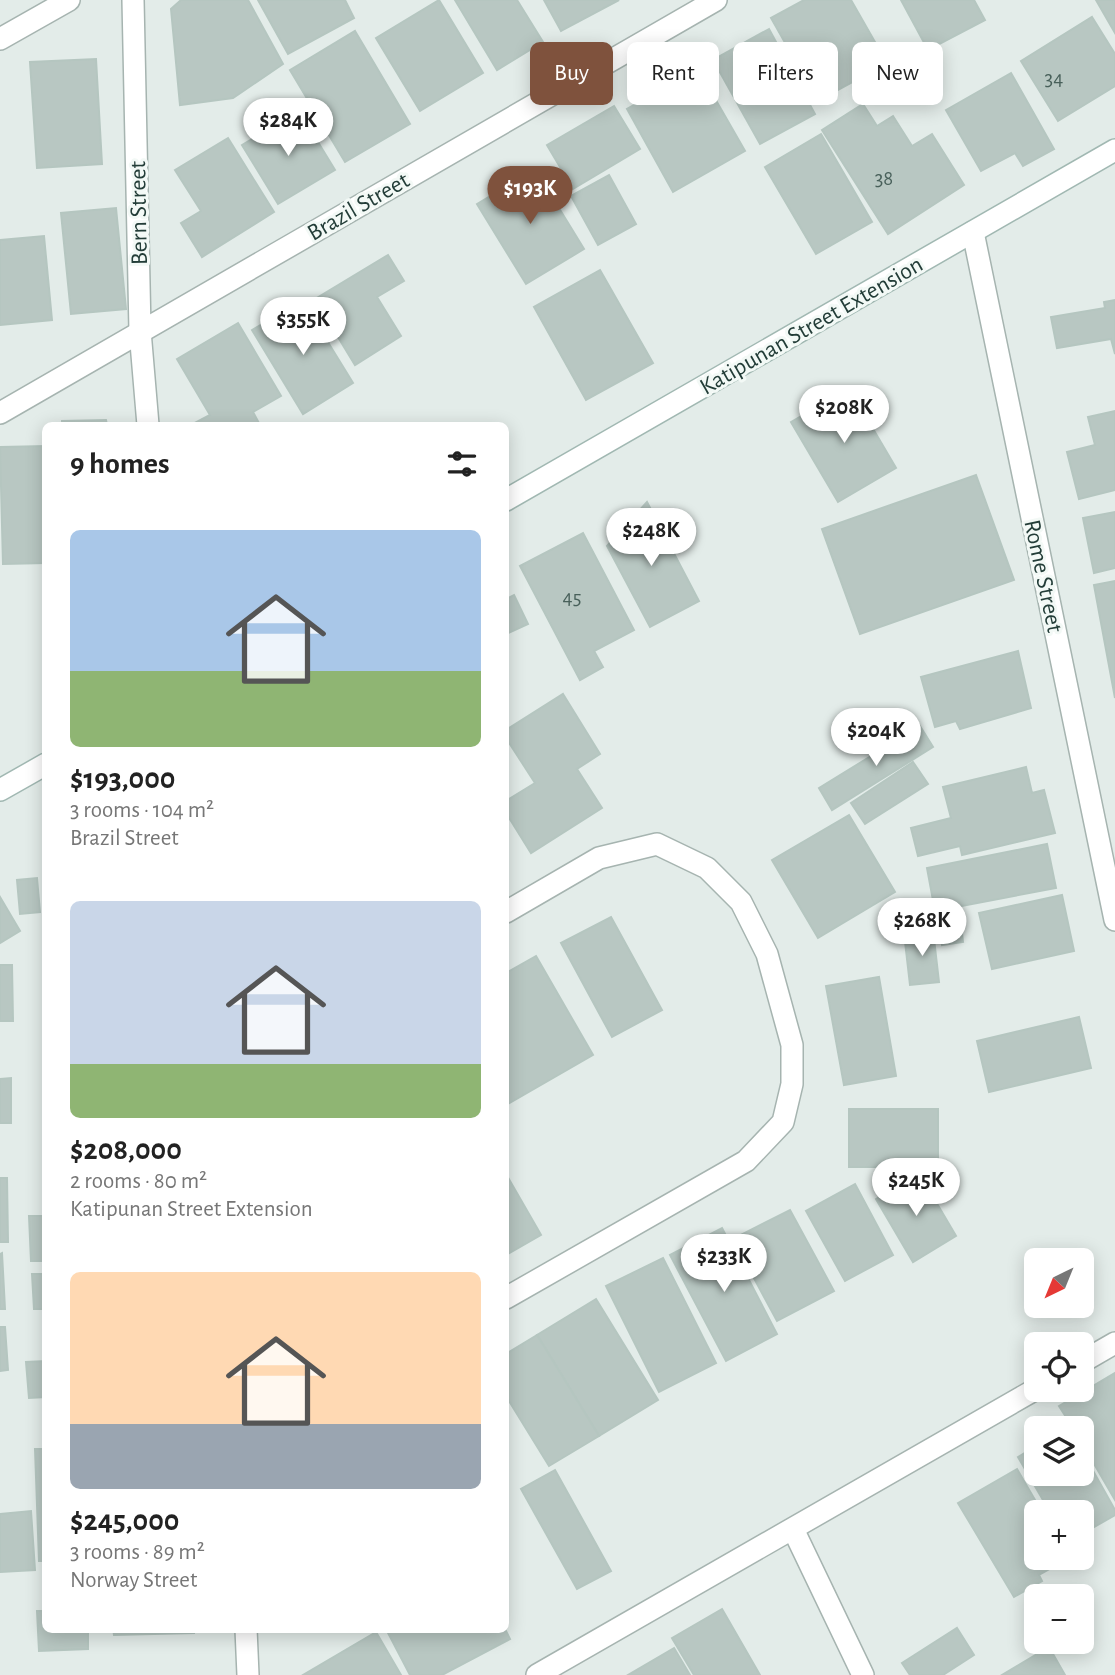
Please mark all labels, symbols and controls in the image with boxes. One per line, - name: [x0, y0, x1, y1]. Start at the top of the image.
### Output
- chip: Buy: [530, 42, 613, 105]
- chip: Rent: [627, 42, 719, 105]
- chip: Filters: [733, 42, 838, 105]
- chip: New: [852, 42, 943, 105]
- house number: 34: [1045, 68, 1063, 89]
- pin: $284K: [239, 99, 337, 158]
- text: $284K: [259, 109, 317, 132]
- street label: Bern Street: [126, 160, 152, 265]
- pin: $193K: [481, 166, 579, 226]
- street label: Brazil Street: [303, 168, 414, 246]
- house number: 38: [875, 168, 893, 189]
- text: $193K: [503, 177, 557, 200]
- street label: Katipunan Street Extension: [696, 252, 927, 400]
- pin: $355K: [254, 298, 352, 357]
- text: $355K: [276, 308, 330, 331]
- pin: $208K: [795, 386, 893, 445]
- text: $208K: [815, 396, 873, 419]
- icon: filters: [443, 445, 481, 483]
- text: 9 homes: [70, 449, 170, 479]
- pin: $248K: [602, 508, 700, 568]
- street label: Rome Street: [1019, 518, 1067, 635]
- text: $248K: [622, 519, 680, 542]
- icon: home: [213, 576, 339, 702]
- house number: 45: [563, 587, 581, 608]
- pin: $204K: [827, 708, 925, 768]
- text: $204K: [847, 719, 905, 742]
- text: $193,000: [70, 764, 175, 794]
- text: 3 rooms · 104 m²: [70, 799, 214, 822]
- text: Brazil Street: [70, 827, 179, 850]
- pin: $268K: [873, 898, 971, 958]
- text: $268K: [893, 909, 951, 932]
- icon: home: [213, 947, 339, 1073]
- text: $208,000: [70, 1135, 182, 1165]
- pin: $245K: [867, 1158, 965, 1218]
- text: $245K: [888, 1169, 944, 1192]
- text: 2 rooms · 80 m²: [70, 1170, 207, 1193]
- text: Katipunan Street Extension: [70, 1198, 313, 1221]
- pin: $233K: [675, 1234, 773, 1294]
- text: $233K: [697, 1245, 751, 1268]
- north arrow: [1024, 1248, 1094, 1318]
- map controls: [1024, 1248, 1094, 1654]
- icon: home: [213, 1318, 339, 1444]
- button: locate: [1024, 1332, 1094, 1402]
- button: layers: [1024, 1416, 1094, 1486]
- button: +: [1024, 1500, 1094, 1570]
- text: $245,000: [70, 1506, 179, 1536]
- text: 3 rooms · 89 m²: [70, 1541, 205, 1564]
- text: Norway Street: [70, 1569, 197, 1592]
- button: −: [1024, 1584, 1094, 1654]

